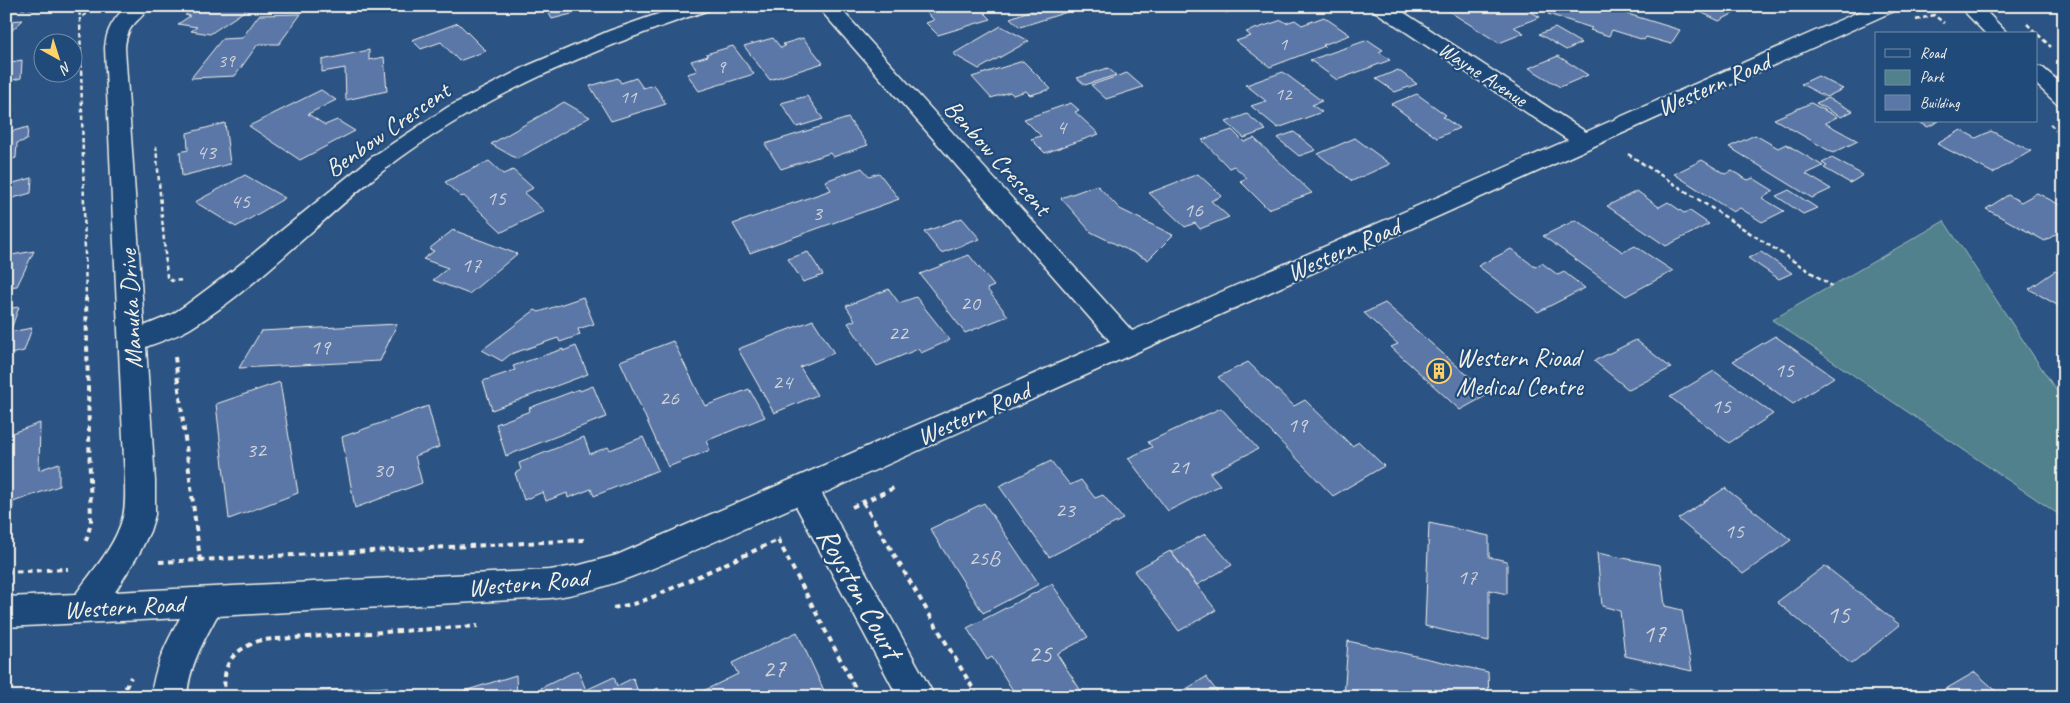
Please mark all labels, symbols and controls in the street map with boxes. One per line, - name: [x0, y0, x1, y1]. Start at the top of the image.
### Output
- north arrow: [32, 32, 82, 82]
- house number: 1: [1279, 32, 1289, 56]
- legend: [1875, 32, 2038, 122]
- street label: Wayne Avenue: [1434, 36, 1533, 113]
- street label: Western Road: [1652, 44, 1779, 124]
- text: Road: [1920, 44, 1947, 63]
- house number: 39: [217, 49, 236, 73]
- house number: 9: [717, 55, 727, 79]
- text: N: [55, 58, 75, 79]
- text: Park: [1920, 68, 1945, 87]
- street label: Benbow Crescent: [319, 73, 459, 185]
- house number: 12: [1274, 82, 1293, 106]
- house number: 11: [619, 85, 638, 109]
- street label: Benbow Crescent: [937, 93, 1060, 224]
- text: Building: [1920, 94, 1960, 113]
- house number: 4: [1056, 113, 1068, 141]
- house number: 43: [196, 138, 218, 166]
- house number: 15: [486, 184, 507, 212]
- house number: 45: [230, 187, 251, 215]
- house number: 16: [1183, 196, 1204, 224]
- house number: 3: [812, 199, 824, 227]
- street label: Western Road: [1282, 209, 1409, 289]
- street label: Manuka Drive: [112, 247, 150, 370]
- house number: 17: [461, 251, 482, 279]
- house number: 20: [960, 289, 982, 317]
- house number: 22: [888, 319, 910, 347]
- house number: 19: [310, 333, 332, 361]
- place label: Western Rioad Medical Centre: [1456, 342, 1585, 403]
- house number: 15: [1774, 356, 1795, 384]
- building icon: Western Rioad Medical Centre: [1426, 358, 1452, 384]
- house number: 24: [772, 368, 794, 396]
- street label: Western Road: [912, 373, 1039, 453]
- house number: 26: [659, 384, 680, 412]
- house number: 15: [1711, 392, 1732, 420]
- house number: 19: [1287, 411, 1309, 439]
- house number: 32: [246, 436, 268, 464]
- house number: 21: [1169, 453, 1190, 481]
- house number: 30: [373, 456, 395, 484]
- house number: 23: [1055, 496, 1077, 524]
- house number: 15: [1724, 517, 1745, 545]
- street label: Royston Court: [808, 521, 914, 669]
- house number: 25B: [968, 544, 1001, 572]
- street label: Western Road: [467, 561, 594, 604]
- house number: 17: [1457, 563, 1478, 591]
- street label: Western Road: [63, 588, 189, 626]
- house number: 15: [1826, 598, 1851, 631]
- house number: 17: [1642, 617, 1667, 650]
- house number: 25: [1028, 637, 1053, 670]
- house number: 27: [762, 652, 787, 685]

